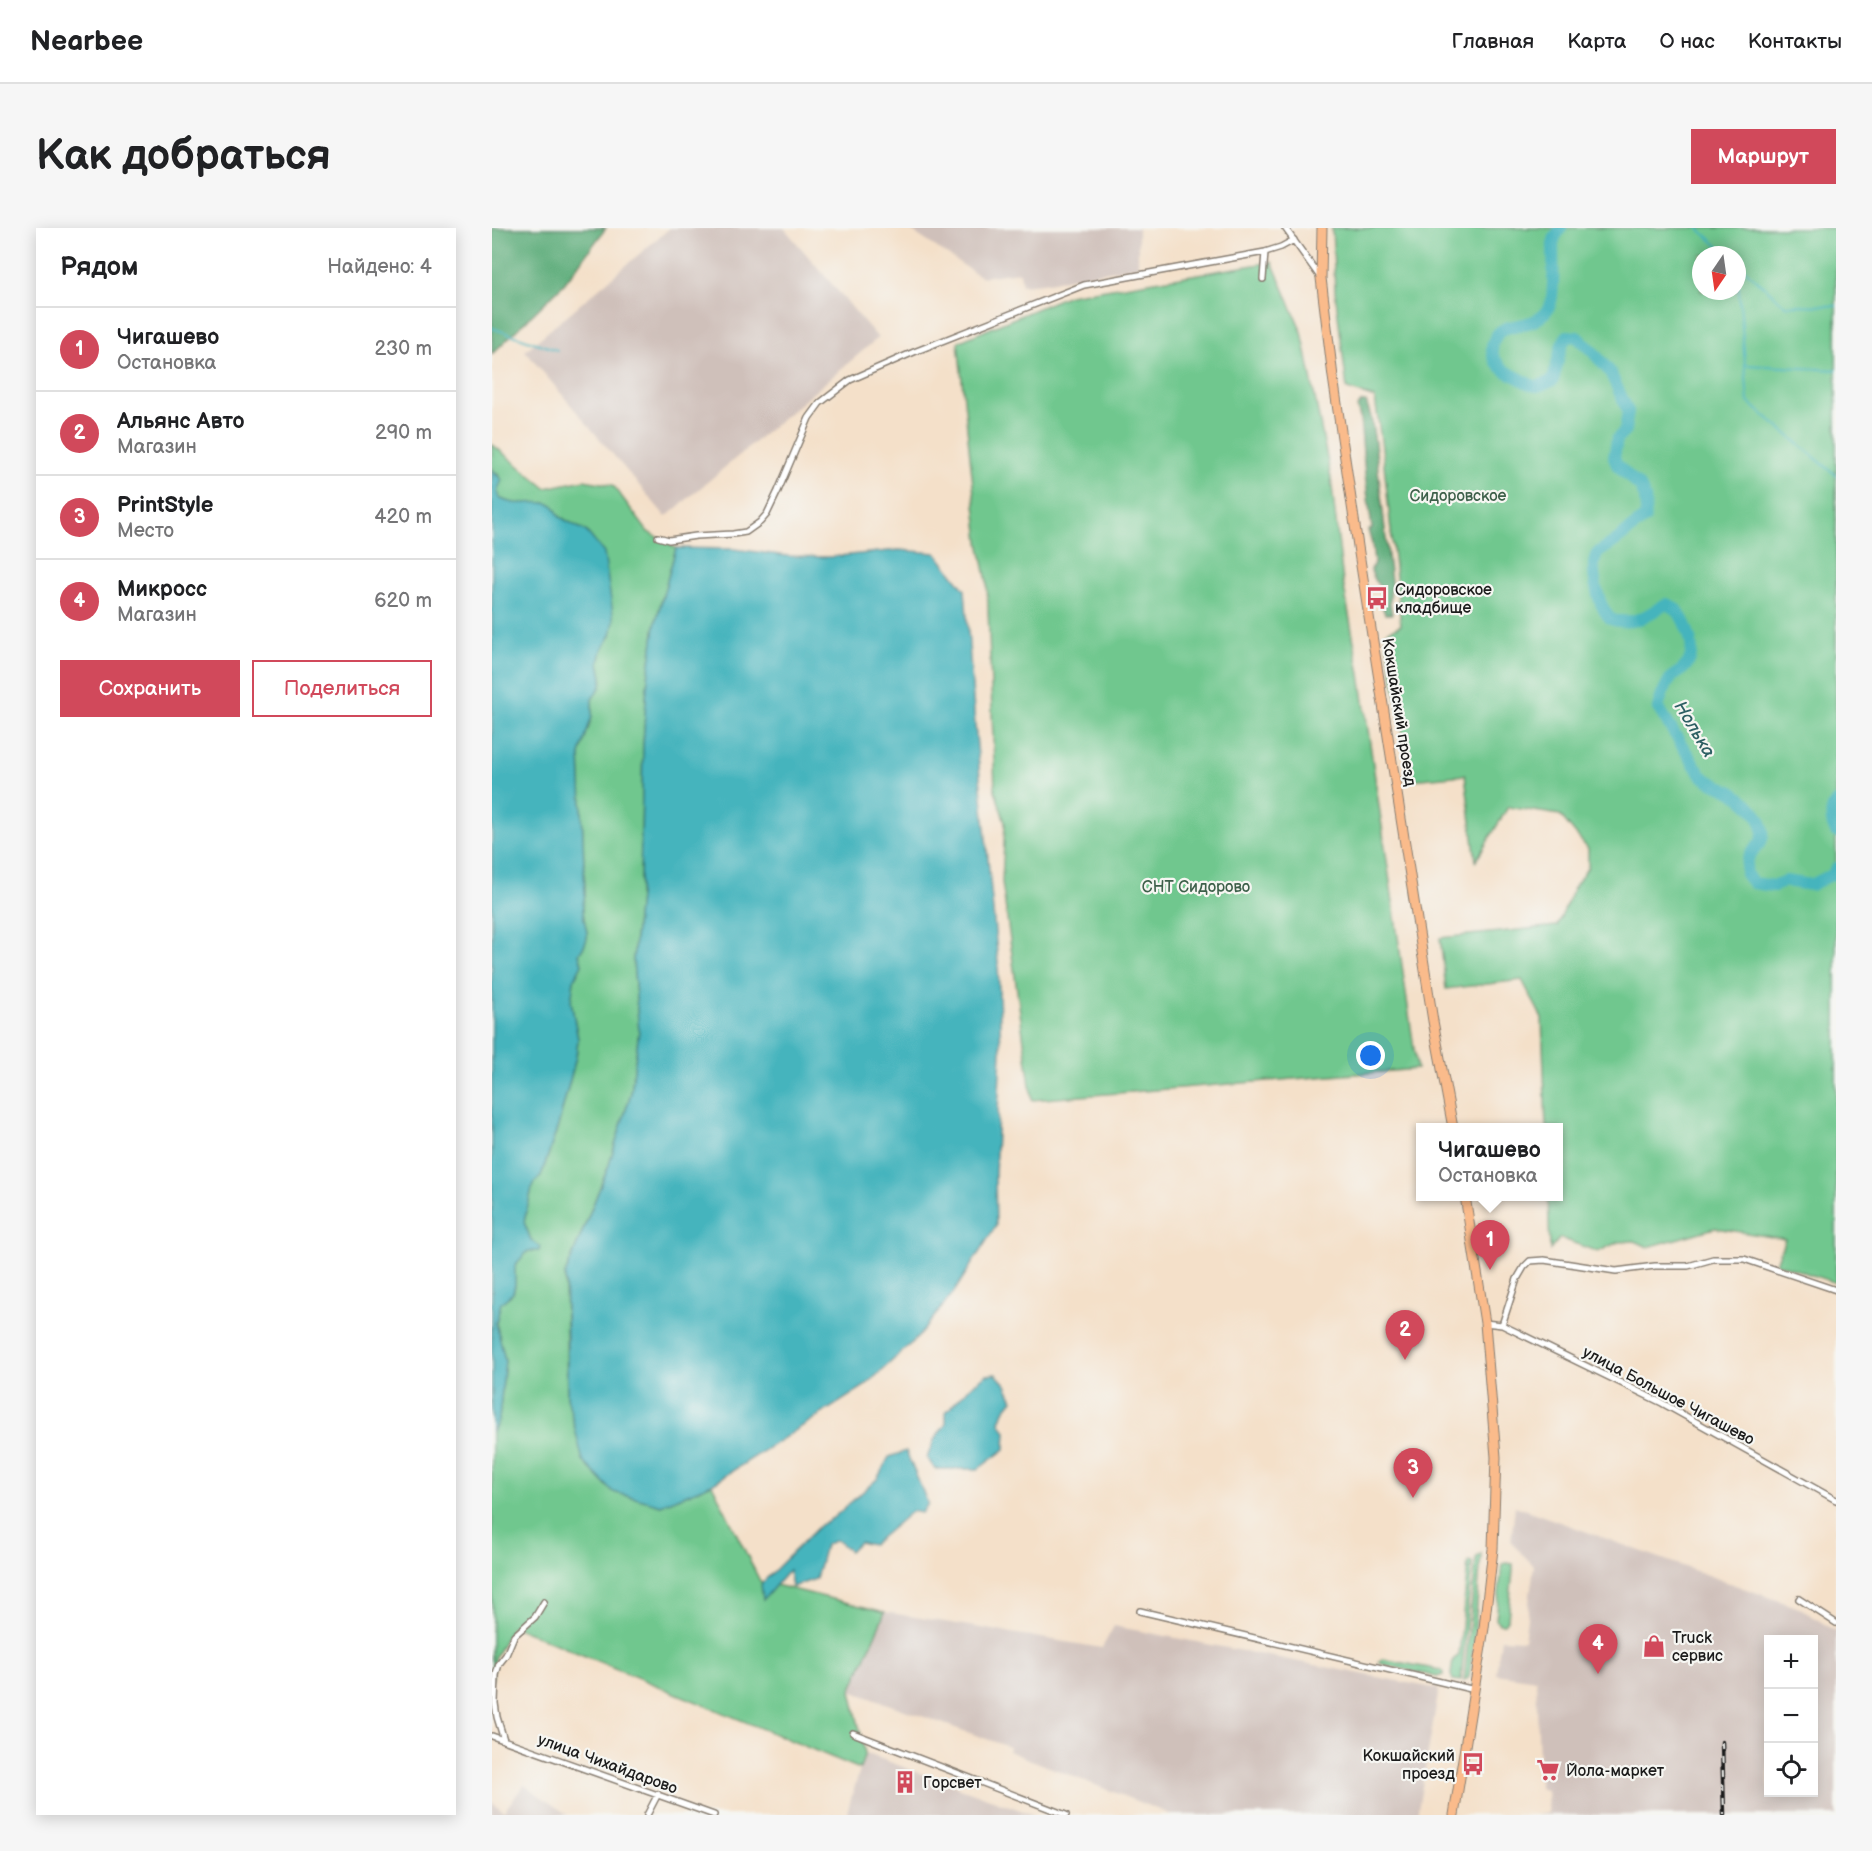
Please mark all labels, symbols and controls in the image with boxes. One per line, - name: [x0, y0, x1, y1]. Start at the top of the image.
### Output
- text: Nearbee: [30, 25, 143, 58]
- text: Главная: [1451, 29, 1534, 54]
- text: Карта: [1567, 29, 1626, 54]
- text: О нас: [1659, 29, 1715, 54]
- text: Контакты: [1748, 29, 1842, 54]
- button: Маршрут: [1691, 129, 1836, 184]
- text: Как добраться: [36, 131, 331, 182]
- north arrow: [1692, 246, 1746, 300]
- text: Рядом: [60, 252, 138, 283]
- text: Найдено: 4: [327, 255, 432, 279]
- text: Чигашево: [117, 324, 219, 351]
- text: 1: [75, 337, 84, 361]
- text: 230 m: [375, 337, 432, 361]
- text: Остановка: [117, 351, 216, 375]
- text: Альянс Авто: [117, 408, 245, 435]
- text: 2: [74, 421, 85, 445]
- text: 290 m: [375, 421, 432, 445]
- text: Магазин: [117, 435, 197, 459]
- park label: Сидоровское: [1410, 487, 1507, 506]
- text: PrintStyle: [117, 492, 214, 519]
- text: 3: [74, 505, 85, 529]
- text: 420 m: [374, 505, 432, 529]
- text: Место: [117, 519, 174, 543]
- text: Микросс: [117, 576, 207, 603]
- place label: Сидоровское кладбище: [1395, 581, 1492, 618]
- bus stop icon: Сидоровское кладбище: [1364, 585, 1390, 611]
- text: 4: [74, 589, 85, 613]
- text: 620 m: [374, 589, 432, 613]
- text: Магазин: [117, 603, 197, 627]
- street label: Кокшайский проезд: [1377, 637, 1420, 788]
- button: Сохранить: [60, 660, 240, 717]
- button: Поделиться: [252, 660, 432, 717]
- water label: Нолька: [1670, 697, 1720, 761]
- park label: СНТ Сидорово: [1142, 878, 1250, 897]
- your location: [1356, 1041, 1385, 1070]
- popup: [1416, 1123, 1563, 1201]
- text: Чигашево: [1438, 1137, 1541, 1164]
- text: Остановка: [1438, 1164, 1538, 1188]
- pin: 1: [1470, 1220, 1510, 1270]
- pin: 2: [1386, 1310, 1424, 1360]
- street label: улица Большое Чигашево: [1579, 1343, 1757, 1450]
- pin: 3: [1394, 1448, 1432, 1498]
- pin: 4: [1578, 1624, 1618, 1674]
- place label: Truck сервис: [1672, 1629, 1723, 1666]
- shop icon: Truck сервис: [1641, 1633, 1667, 1659]
- map controls: [1764, 1635, 1818, 1797]
- button: +: [1764, 1635, 1818, 1689]
- button: −: [1764, 1689, 1818, 1743]
- street label: улица Чихайдарово: [535, 1730, 680, 1798]
- button: locate: [1764, 1743, 1818, 1797]
- place label: Кокшайский проезд: [1362, 1747, 1455, 1784]
- bus stop icon: Кокшайский проезд: [1460, 1751, 1486, 1777]
- supermarket icon: Йола-маркет: [1535, 1757, 1561, 1783]
- place label: Йола-маркет: [1566, 1762, 1665, 1781]
- building icon: Горсвет: [892, 1769, 918, 1795]
- place label: Горсвет: [923, 1774, 982, 1793]

